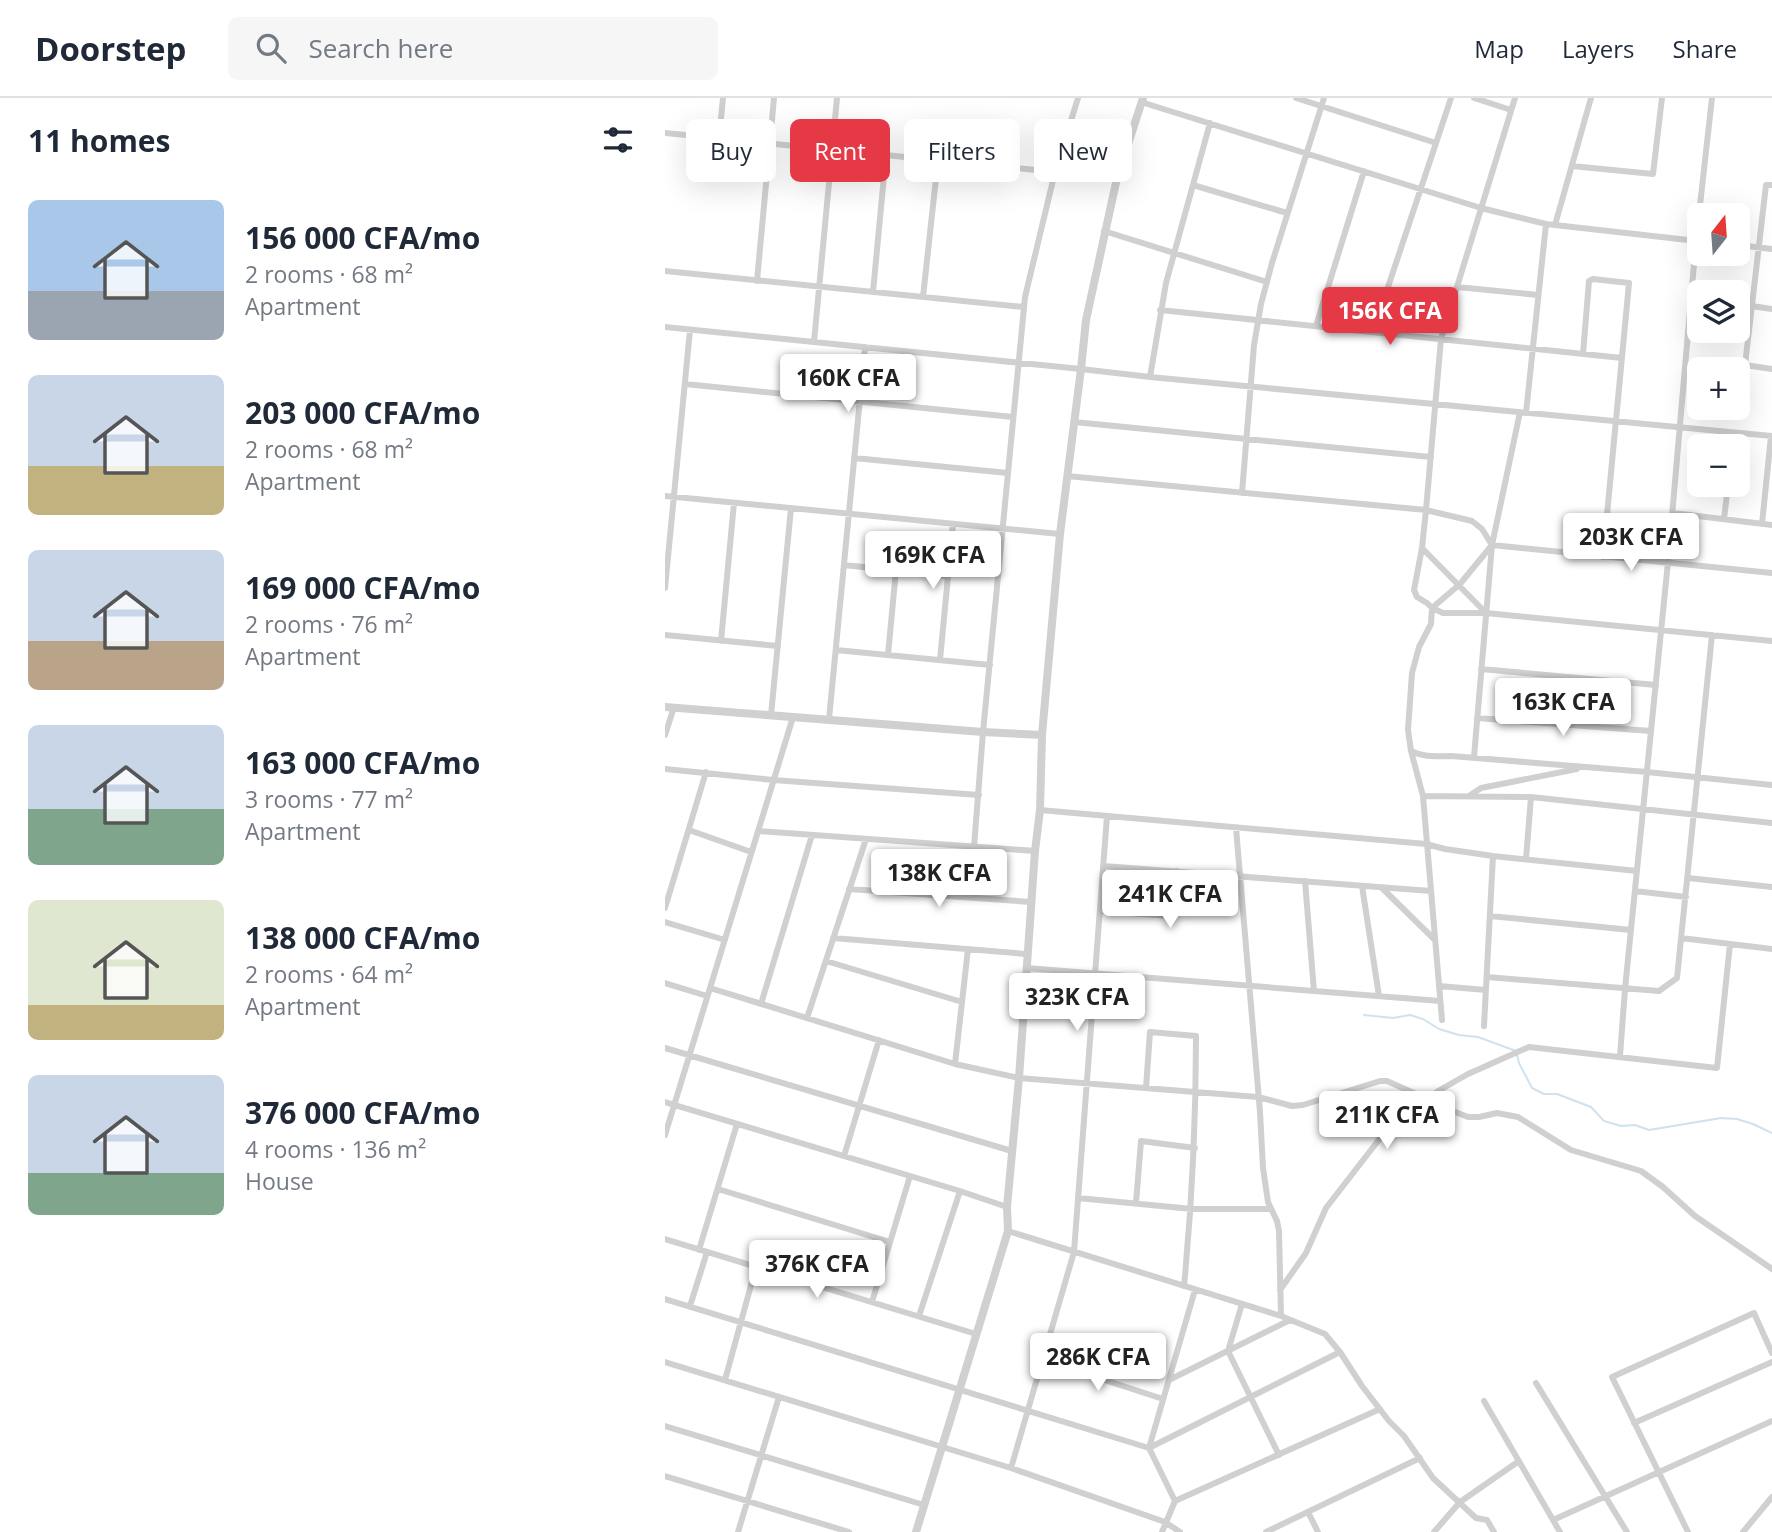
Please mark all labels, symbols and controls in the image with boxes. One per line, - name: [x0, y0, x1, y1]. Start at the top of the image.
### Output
- search box: [228, 17, 718, 80]
- text: Doorstep: [35, 26, 186, 71]
- icon: search: [252, 29, 290, 67]
- text: Search here: [308, 30, 453, 66]
- text: Map: [1474, 32, 1524, 65]
- text: Layers: [1562, 32, 1635, 65]
- text: Share: [1673, 32, 1737, 65]
- chip: Buy: [686, 119, 776, 182]
- chip: Rent: [790, 119, 890, 182]
- chip: Filters: [904, 119, 1020, 182]
- chip: New: [1034, 119, 1132, 182]
- text: 11 homes: [28, 120, 171, 161]
- icon: filters: [599, 121, 637, 159]
- north arrow: [1687, 203, 1750, 266]
- map controls: [1687, 203, 1750, 497]
- text: 156 000 CFA/mo: [245, 217, 480, 258]
- icon: home: [84, 228, 168, 312]
- text: 2 rooms · 68 m²: [245, 258, 413, 290]
- button: layers: [1687, 280, 1750, 343]
- pin: 156K CFA: [1318, 288, 1462, 347]
- text: Apartment: [245, 290, 361, 322]
- text: 156K CFA: [1338, 294, 1442, 326]
- pin: 160K CFA: [776, 354, 920, 414]
- button: +: [1687, 357, 1750, 420]
- text: 160K CFA: [796, 361, 900, 393]
- text: 203 000 CFA/mo: [245, 392, 480, 433]
- icon: home: [84, 403, 168, 487]
- text: 2 rooms · 68 m²: [245, 433, 413, 465]
- button: −: [1687, 434, 1750, 497]
- text: Apartment: [245, 465, 361, 497]
- pin: 203K CFA: [1559, 514, 1703, 573]
- text: 203K CFA: [1579, 520, 1683, 552]
- pin: 169K CFA: [861, 532, 1005, 591]
- text: 169K CFA: [881, 538, 985, 570]
- text: 169 000 CFA/mo: [245, 567, 480, 608]
- icon: home: [84, 578, 168, 662]
- text: 2 rooms · 76 m²: [245, 608, 413, 640]
- text: Apartment: [245, 640, 361, 672]
- pin: 163K CFA: [1491, 678, 1635, 738]
- text: 163K CFA: [1511, 685, 1615, 717]
- text: 163 000 CFA/mo: [245, 742, 480, 783]
- icon: home: [84, 753, 168, 837]
- text: 3 rooms · 77 m²: [245, 783, 413, 815]
- text: Apartment: [245, 815, 361, 847]
- pin: 138K CFA: [867, 850, 1011, 909]
- text: 138K CFA: [887, 856, 991, 888]
- pin: 241K CFA: [1098, 870, 1242, 930]
- text: 241K CFA: [1118, 877, 1222, 909]
- text: 138 000 CFA/mo: [245, 917, 480, 958]
- icon: home: [84, 928, 168, 1012]
- text: 2 rooms · 64 m²: [245, 958, 413, 990]
- pin: 323K CFA: [1005, 974, 1149, 1033]
- text: 323K CFA: [1025, 980, 1129, 1012]
- text: Apartment: [245, 990, 361, 1022]
- pin: 211K CFA: [1315, 1091, 1459, 1151]
- text: 376 000 CFA/mo: [245, 1092, 480, 1133]
- text: 211K CFA: [1335, 1098, 1439, 1130]
- icon: home: [84, 1103, 168, 1187]
- text: 4 rooms · 136 m²: [245, 1133, 426, 1165]
- text: House: [245, 1165, 314, 1197]
- pin: 376K CFA: [745, 1240, 889, 1300]
- text: 376K CFA: [765, 1247, 869, 1279]
- pin: 286K CFA: [1026, 1334, 1170, 1393]
- text: 286K CFA: [1046, 1340, 1150, 1372]

